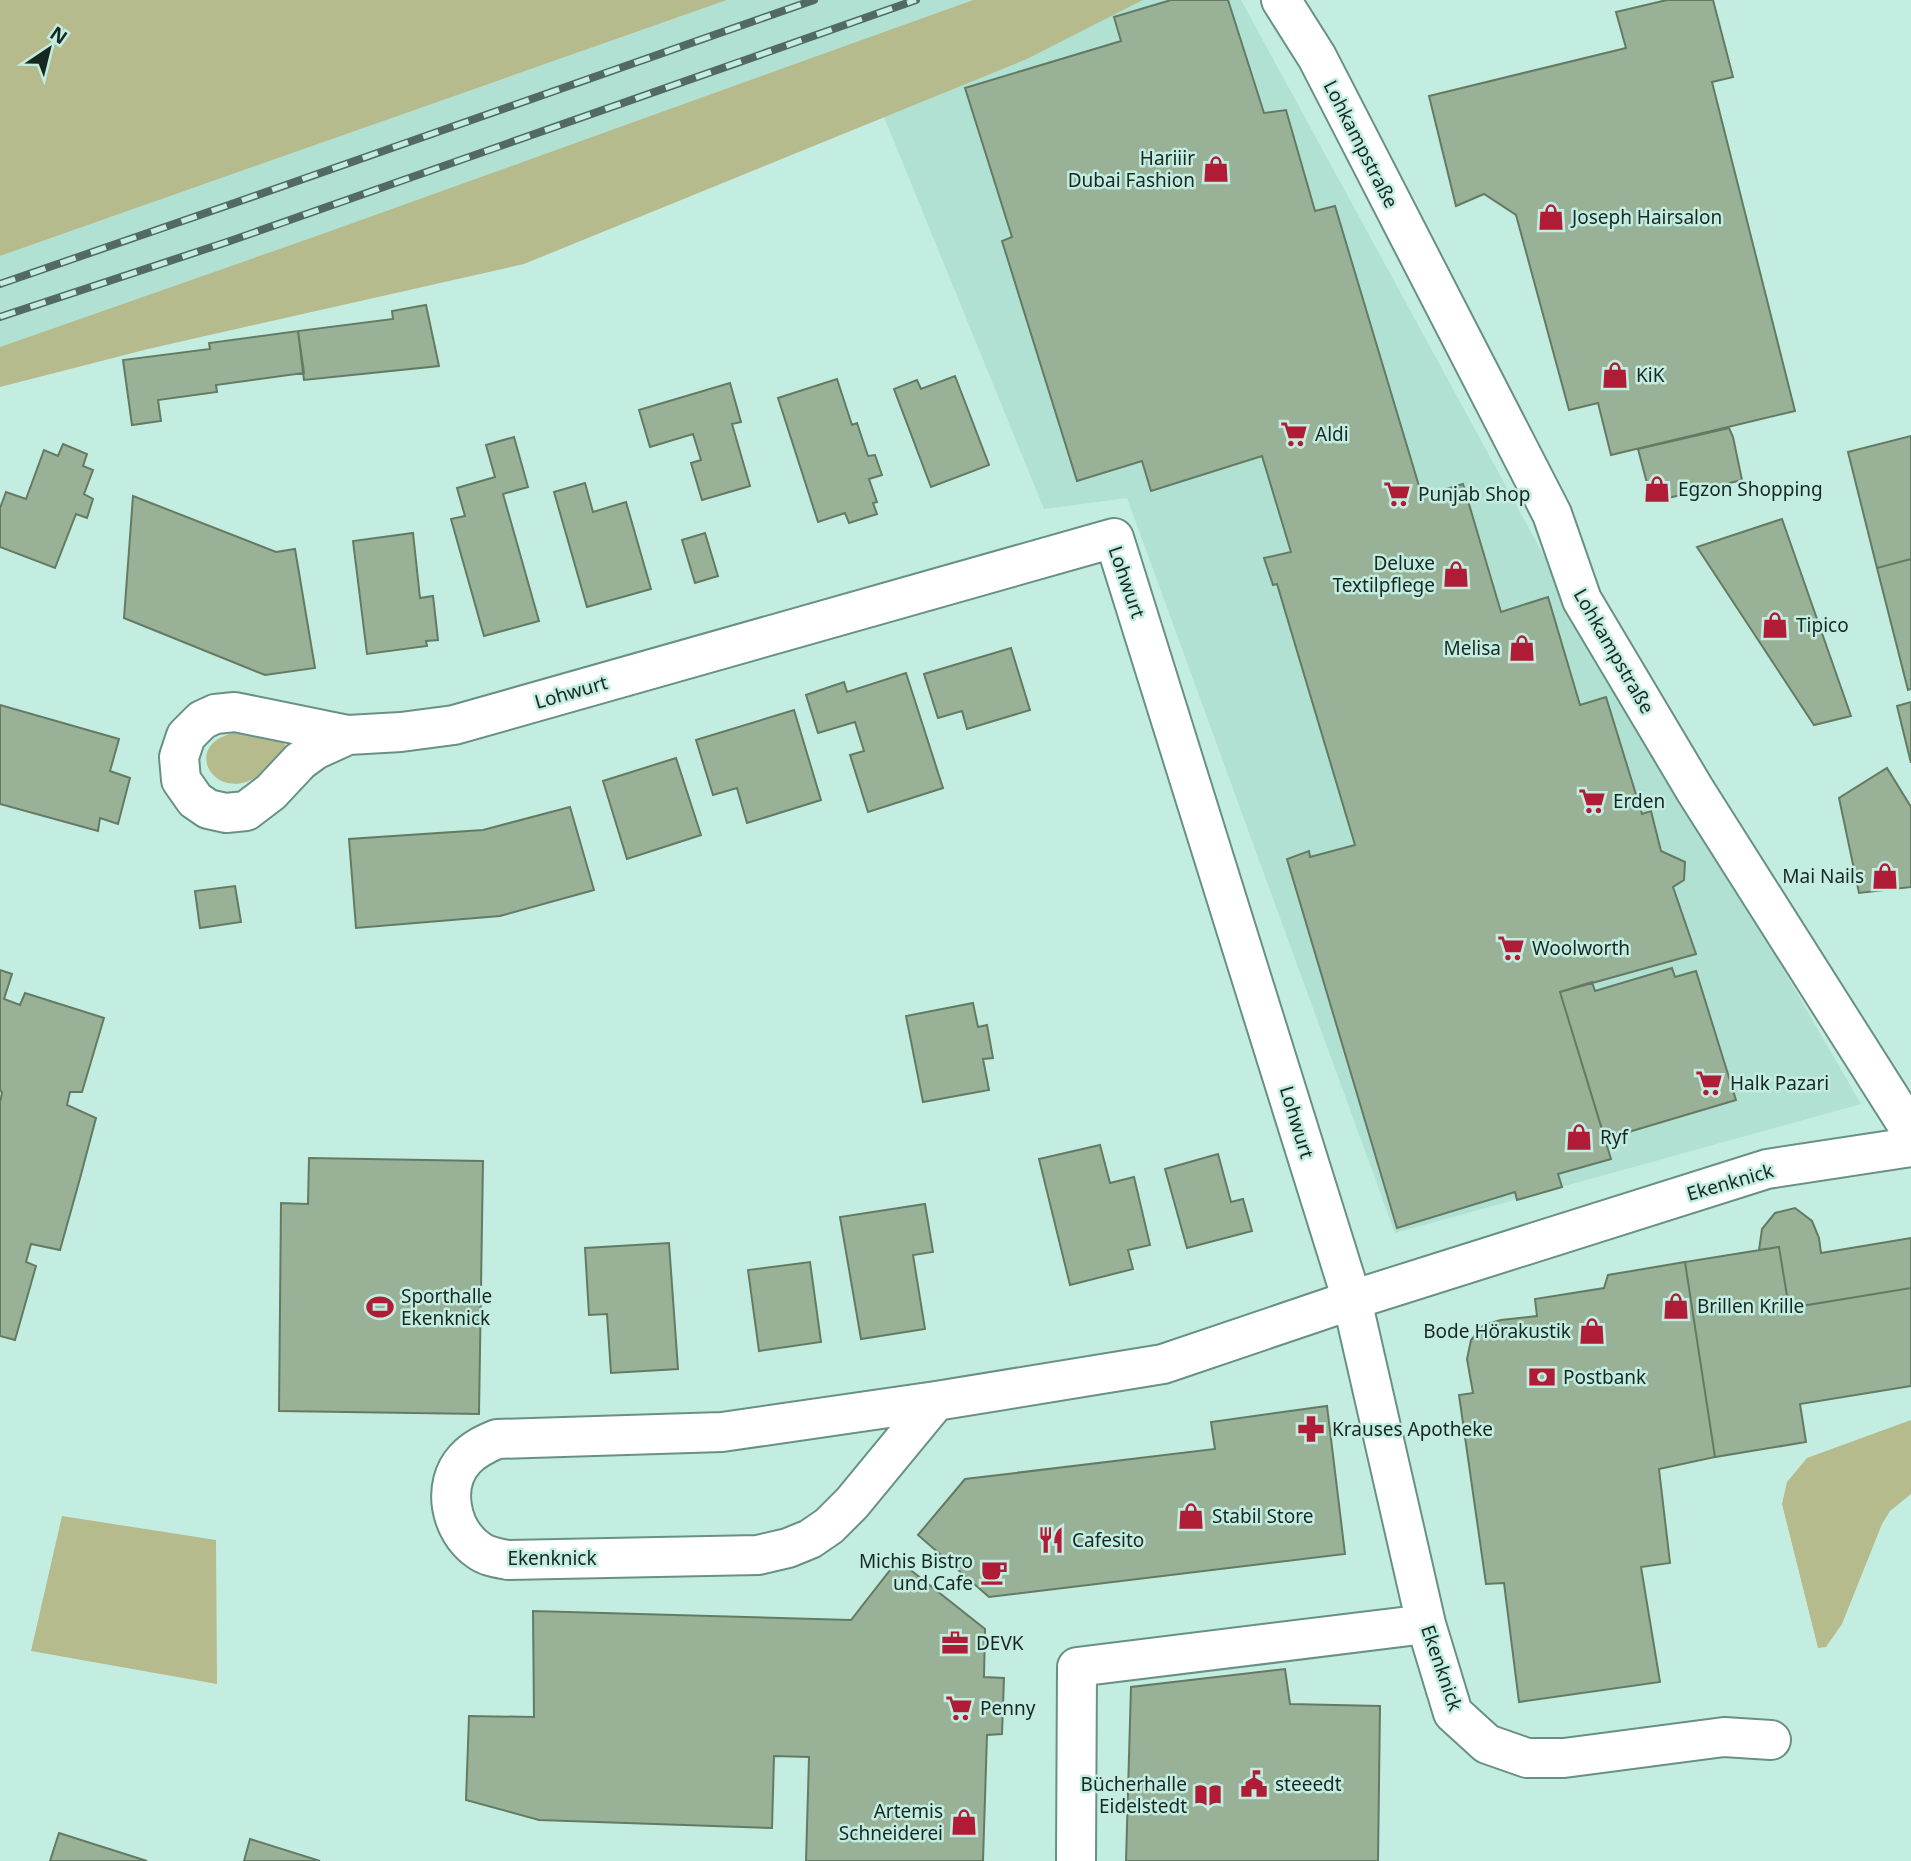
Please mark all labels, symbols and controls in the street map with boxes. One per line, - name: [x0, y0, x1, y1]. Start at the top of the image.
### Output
- north arrow: [14, 14, 84, 84]
- text: N: [45, 20, 73, 50]
- street label: Lohkampstraße: [1318, 76, 1404, 212]
- place label: Hariiir Dubai Fashion: [1068, 145, 1195, 193]
- shop icon: Hariiir Dubai Fashion: [1201, 154, 1231, 184]
- shop icon: Joseph Hairsalon: [1536, 202, 1566, 232]
- place label: Joseph Hairsalon: [1570, 204, 1722, 230]
- shop icon: KiK: [1600, 360, 1630, 390]
- place label: KiK: [1636, 362, 1665, 388]
- supermarket icon: Aldi: [1279, 419, 1309, 449]
- place label: Aldi: [1315, 421, 1349, 447]
- shop icon: Egzon Shopping: [1642, 474, 1672, 504]
- place label: Egzon Shopping: [1678, 476, 1823, 502]
- supermarket icon: Punjab Shop: [1382, 479, 1412, 509]
- place label: Punjab Shop: [1418, 481, 1531, 507]
- street label: Lohwurt: [1103, 543, 1151, 622]
- place label: Deluxe Textilpflege: [1332, 550, 1435, 598]
- shop icon: Deluxe Textilpflege: [1441, 559, 1471, 589]
- street label: Lohkampstraße: [1568, 584, 1660, 718]
- shop icon: Tipico: [1760, 610, 1790, 640]
- place label: Tipico: [1796, 612, 1849, 638]
- shop icon: Melisa: [1507, 633, 1537, 663]
- place label: Melisa: [1443, 635, 1501, 661]
- street label: Lohwurt: [532, 669, 611, 715]
- supermarket icon: Erden: [1577, 786, 1607, 816]
- place label: Erden: [1613, 788, 1665, 814]
- shop icon: Mai Nails: [1870, 861, 1900, 891]
- place label: Mai Nails: [1782, 863, 1864, 889]
- supermarket icon: Woolworth: [1496, 933, 1526, 963]
- place label: Woolworth: [1532, 935, 1630, 961]
- supermarket icon: Halk Pazari: [1694, 1068, 1724, 1098]
- place label: Halk Pazari: [1730, 1070, 1829, 1096]
- street label: Lohwurt: [1274, 1083, 1320, 1162]
- shop icon: Ryf: [1564, 1122, 1594, 1152]
- place label: Ryf: [1600, 1124, 1630, 1150]
- street label: Ekenknick: [1684, 1157, 1776, 1207]
- place label: Sporthalle Ekenknick: [401, 1283, 492, 1331]
- shop icon: Brillen Krille: [1661, 1291, 1691, 1321]
- sports icon: Sporthalle Ekenknick: [365, 1292, 395, 1322]
- place label: Brillen Krille: [1697, 1293, 1804, 1319]
- shop icon: Bode Hörakustik: [1577, 1316, 1607, 1346]
- place label: Bode Hörakustik: [1423, 1318, 1571, 1344]
- bank icon: Postbank: [1527, 1362, 1557, 1392]
- place label: Postbank: [1563, 1364, 1646, 1390]
- pharmacy icon: Krauses Apotheke: [1296, 1414, 1326, 1444]
- place label: Krauses Apotheke: [1332, 1416, 1493, 1442]
- shop icon: Stabil Store: [1176, 1501, 1206, 1531]
- place label: Stabil Store: [1212, 1503, 1313, 1529]
- restaurant icon: Cafesito: [1036, 1525, 1066, 1555]
- place label: Cafesito: [1072, 1527, 1144, 1553]
- street label: Ekenknick: [507, 1545, 597, 1571]
- place label: Michis Bistro und Cafe: [859, 1548, 973, 1596]
- cafe icon: Michis Bistro und Cafe: [979, 1557, 1009, 1587]
- street label: Ekenknick: [1415, 1622, 1469, 1714]
- office icon: DEVK: [940, 1628, 970, 1658]
- place label: DEVK: [976, 1630, 1024, 1656]
- supermarket icon: Penny: [944, 1693, 974, 1723]
- place label: Penny: [980, 1695, 1036, 1721]
- public building icon: steeedt: [1239, 1769, 1269, 1799]
- place label: Bücherhalle Eidelstedt: [1081, 1771, 1187, 1819]
- place label: steeedt: [1275, 1771, 1342, 1797]
- library icon: Bücherhalle Eidelstedt: [1193, 1780, 1223, 1810]
- place label: Artemis Schneiderei: [839, 1798, 943, 1846]
- shop icon: Artemis Schneiderei: [949, 1807, 979, 1837]

